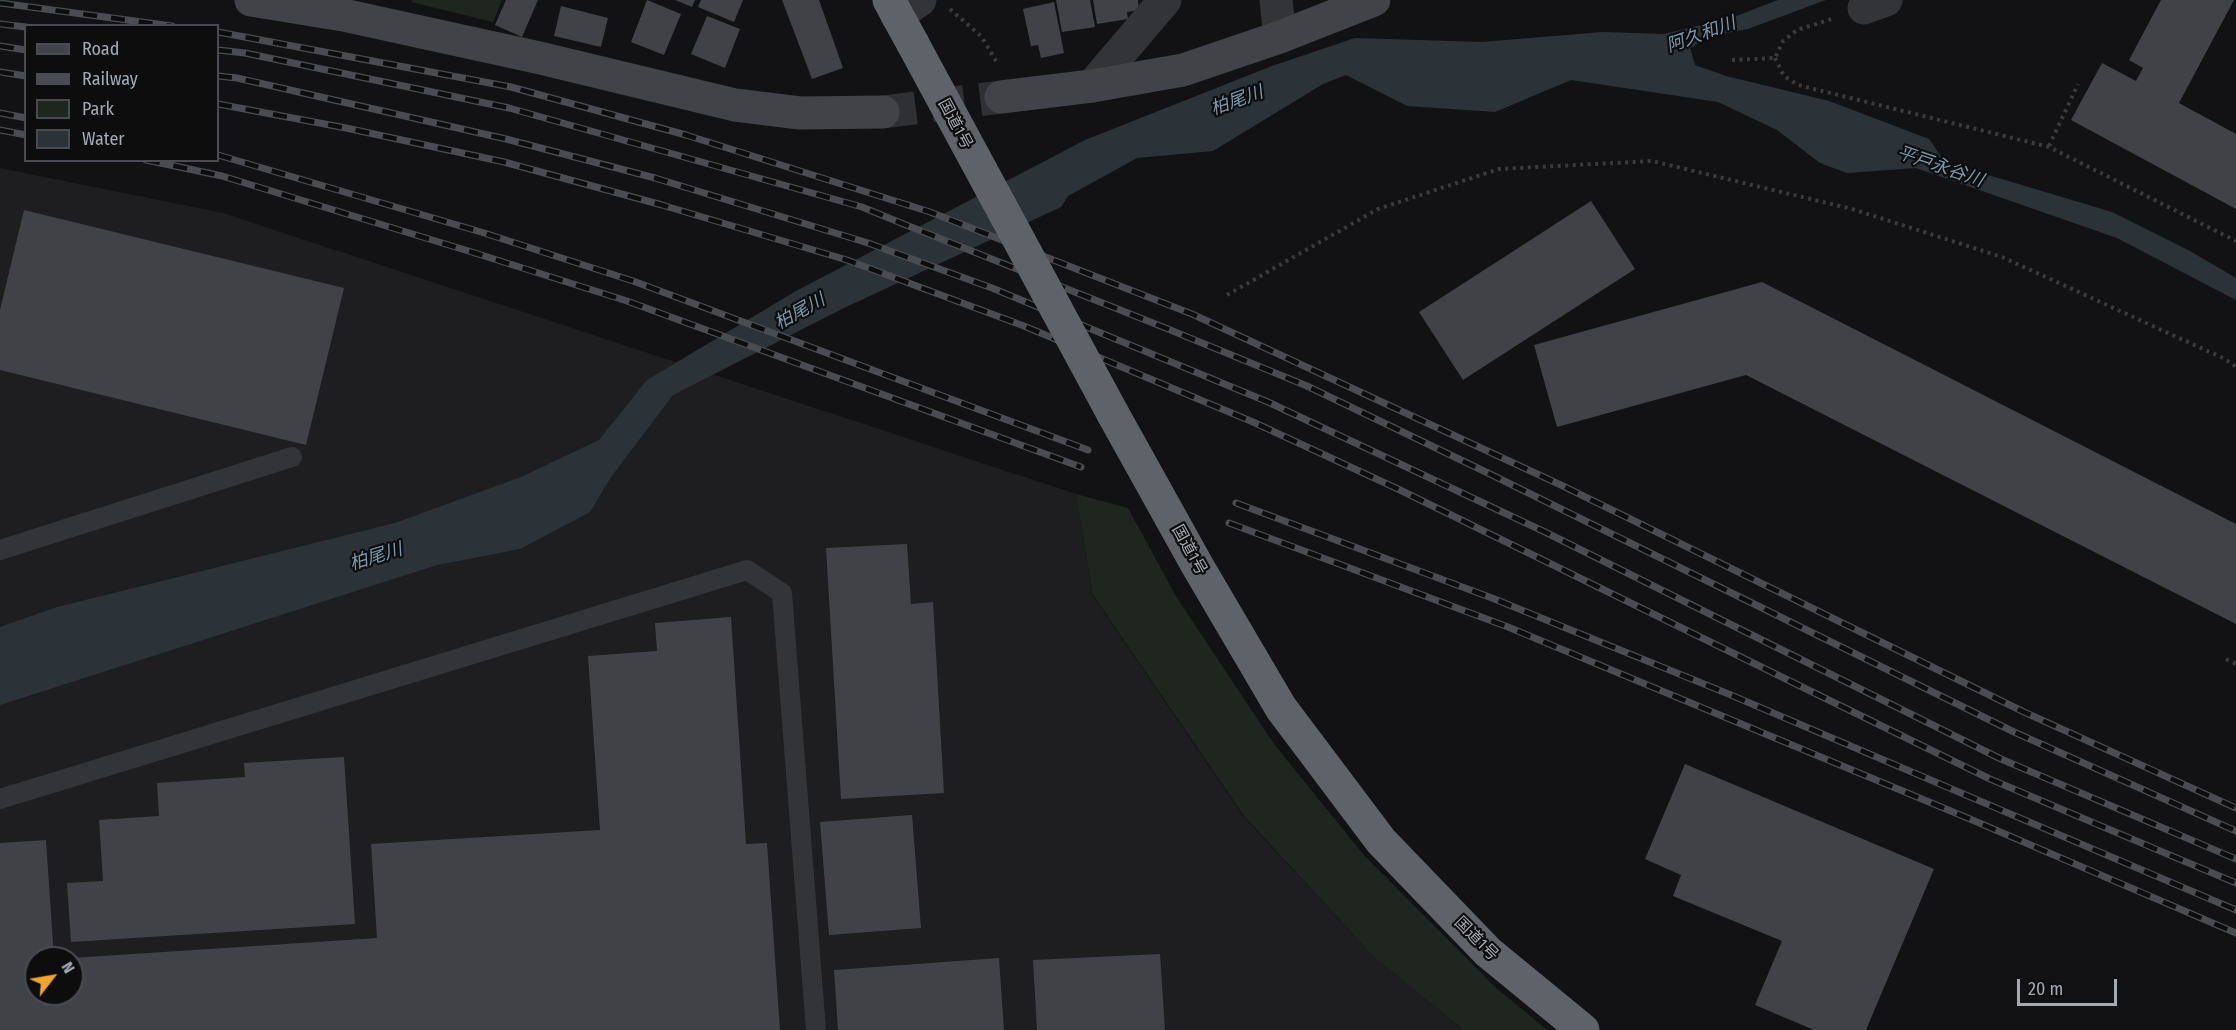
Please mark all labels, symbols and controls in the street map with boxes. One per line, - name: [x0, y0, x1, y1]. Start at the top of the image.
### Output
- water label: 阿久和川: [1663, 13, 1739, 57]
- legend: [24, 24, 219, 162]
- text: Road: [82, 38, 119, 60]
- text: Railway: [82, 68, 138, 90]
- water label: 柏尾川: [1208, 82, 1266, 120]
- street label: 国道1号: [934, 96, 976, 152]
- text: Park: [82, 98, 114, 120]
- text: Water: [82, 128, 125, 150]
- water label: 平戸永谷川: [1894, 142, 1986, 192]
- water label: 柏尾川: [771, 289, 829, 335]
- street label: 国道1号: [1167, 522, 1211, 578]
- water label: 柏尾川: [347, 539, 405, 575]
- street label: 国道1号: [1450, 913, 1502, 965]
- north arrow: [24, 946, 84, 1006]
- text: N: [58, 958, 79, 977]
- scale bar: [2020, 967, 2120, 1005]
- text: 20 m: [2028, 978, 2063, 1000]

